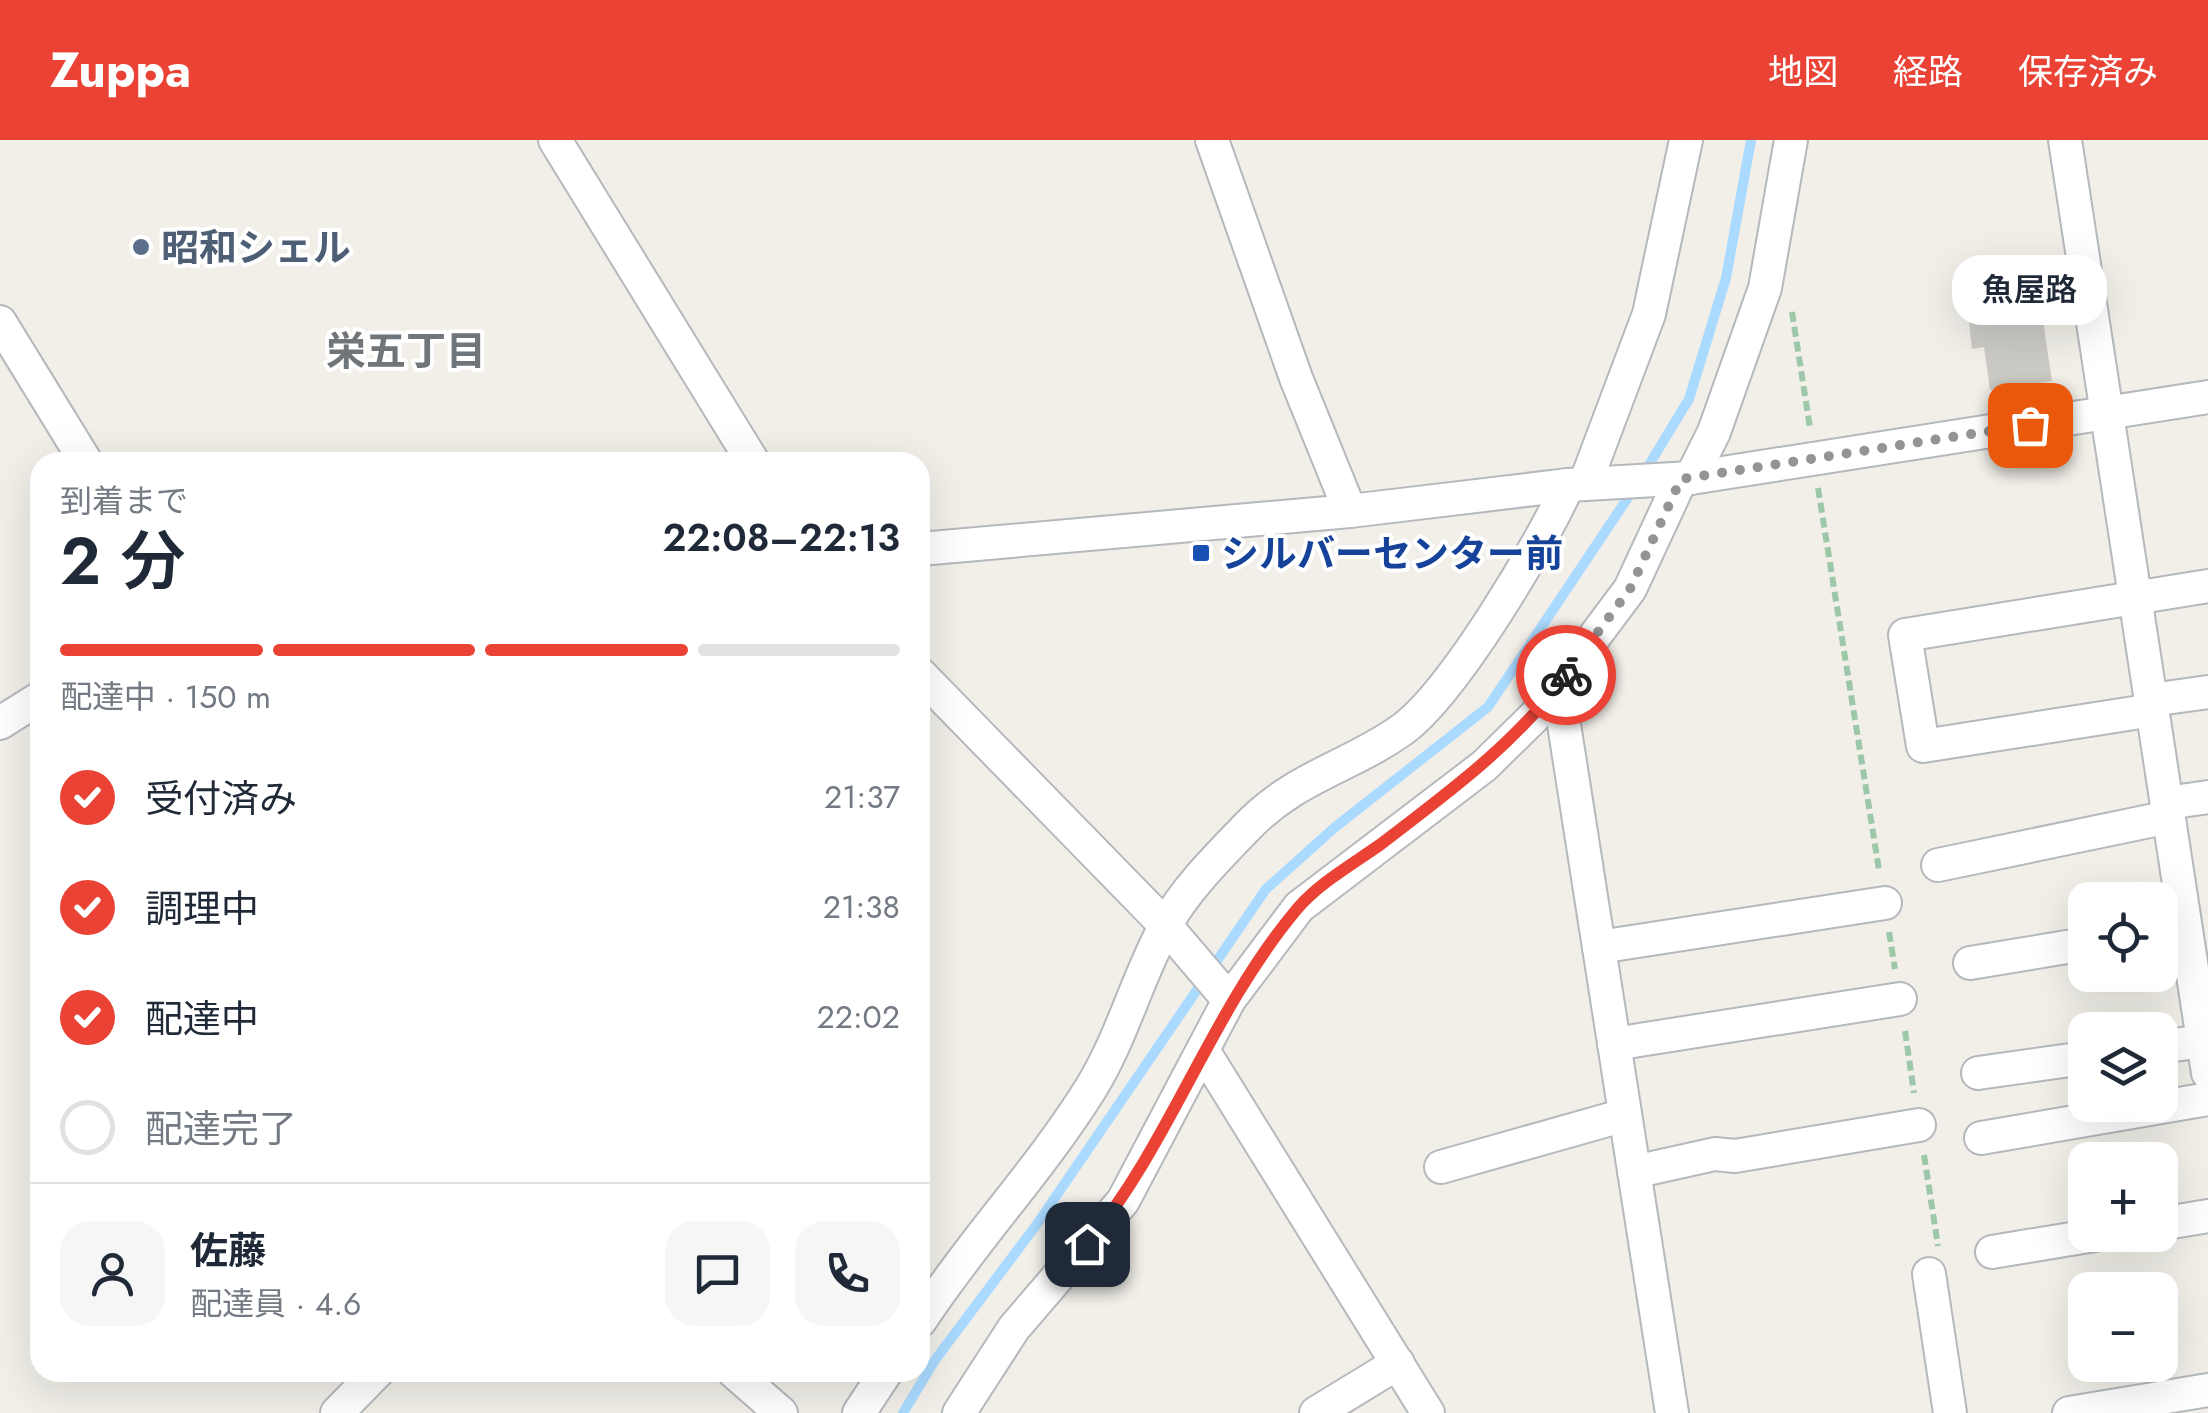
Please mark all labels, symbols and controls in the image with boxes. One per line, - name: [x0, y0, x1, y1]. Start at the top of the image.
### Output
- text: Zuppa: [50, 36, 191, 105]
- text: 地図: [1768, 47, 1838, 97]
- text: 経路: [1893, 47, 1963, 97]
- text: 保存済み: [2018, 47, 2158, 97]
- place label: 昭和シェル: [161, 220, 351, 275]
- marker: 昭和シェル: [130, 236, 152, 258]
- callout: 魚屋路: [1952, 255, 2108, 325]
- text: 魚屋路: [1981, 267, 2078, 313]
- district label: 栄五丁目: [326, 322, 486, 380]
- pin: [1988, 383, 2073, 468]
- icon: bag: [2003, 398, 2058, 453]
- text: 到着まで: [60, 478, 188, 524]
- text: 22:08–22:13: [663, 510, 900, 565]
- text: 2 分: [60, 514, 185, 608]
- place label: シルバーセンター前: [1221, 526, 1563, 581]
- marker: シルバーセンター前: [1190, 542, 1212, 564]
- courier: [1516, 625, 1616, 725]
- icon: bike: [1539, 648, 1594, 703]
- text: 配達中 · 150 m: [60, 674, 271, 720]
- icon: check: [60, 770, 115, 825]
- text: 受付済み: [145, 771, 297, 826]
- text: 21:37: [824, 774, 900, 820]
- icon: check: [60, 880, 115, 935]
- text: 調理中: [145, 881, 259, 936]
- map controls: [2068, 882, 2178, 1382]
- button: locate: [2068, 882, 2178, 992]
- text: 21:38: [823, 884, 900, 930]
- icon: check: [60, 990, 115, 1045]
- text: 配達中: [145, 991, 259, 1046]
- text: 22:02: [817, 994, 900, 1040]
- button: layers: [2068, 1012, 2178, 1122]
- text: 配達完了: [145, 1101, 297, 1156]
- button: +: [2068, 1142, 2178, 1252]
- pin: [1045, 1202, 1130, 1287]
- icon: home: [1060, 1217, 1115, 1272]
- button: person: [60, 1221, 165, 1326]
- button: chat: [665, 1221, 770, 1326]
- button: phone: [795, 1221, 900, 1326]
- text: 佐藤: [190, 1223, 266, 1278]
- button: −: [2068, 1272, 2178, 1382]
- text: 配達員 · 4.6: [190, 1281, 362, 1327]

